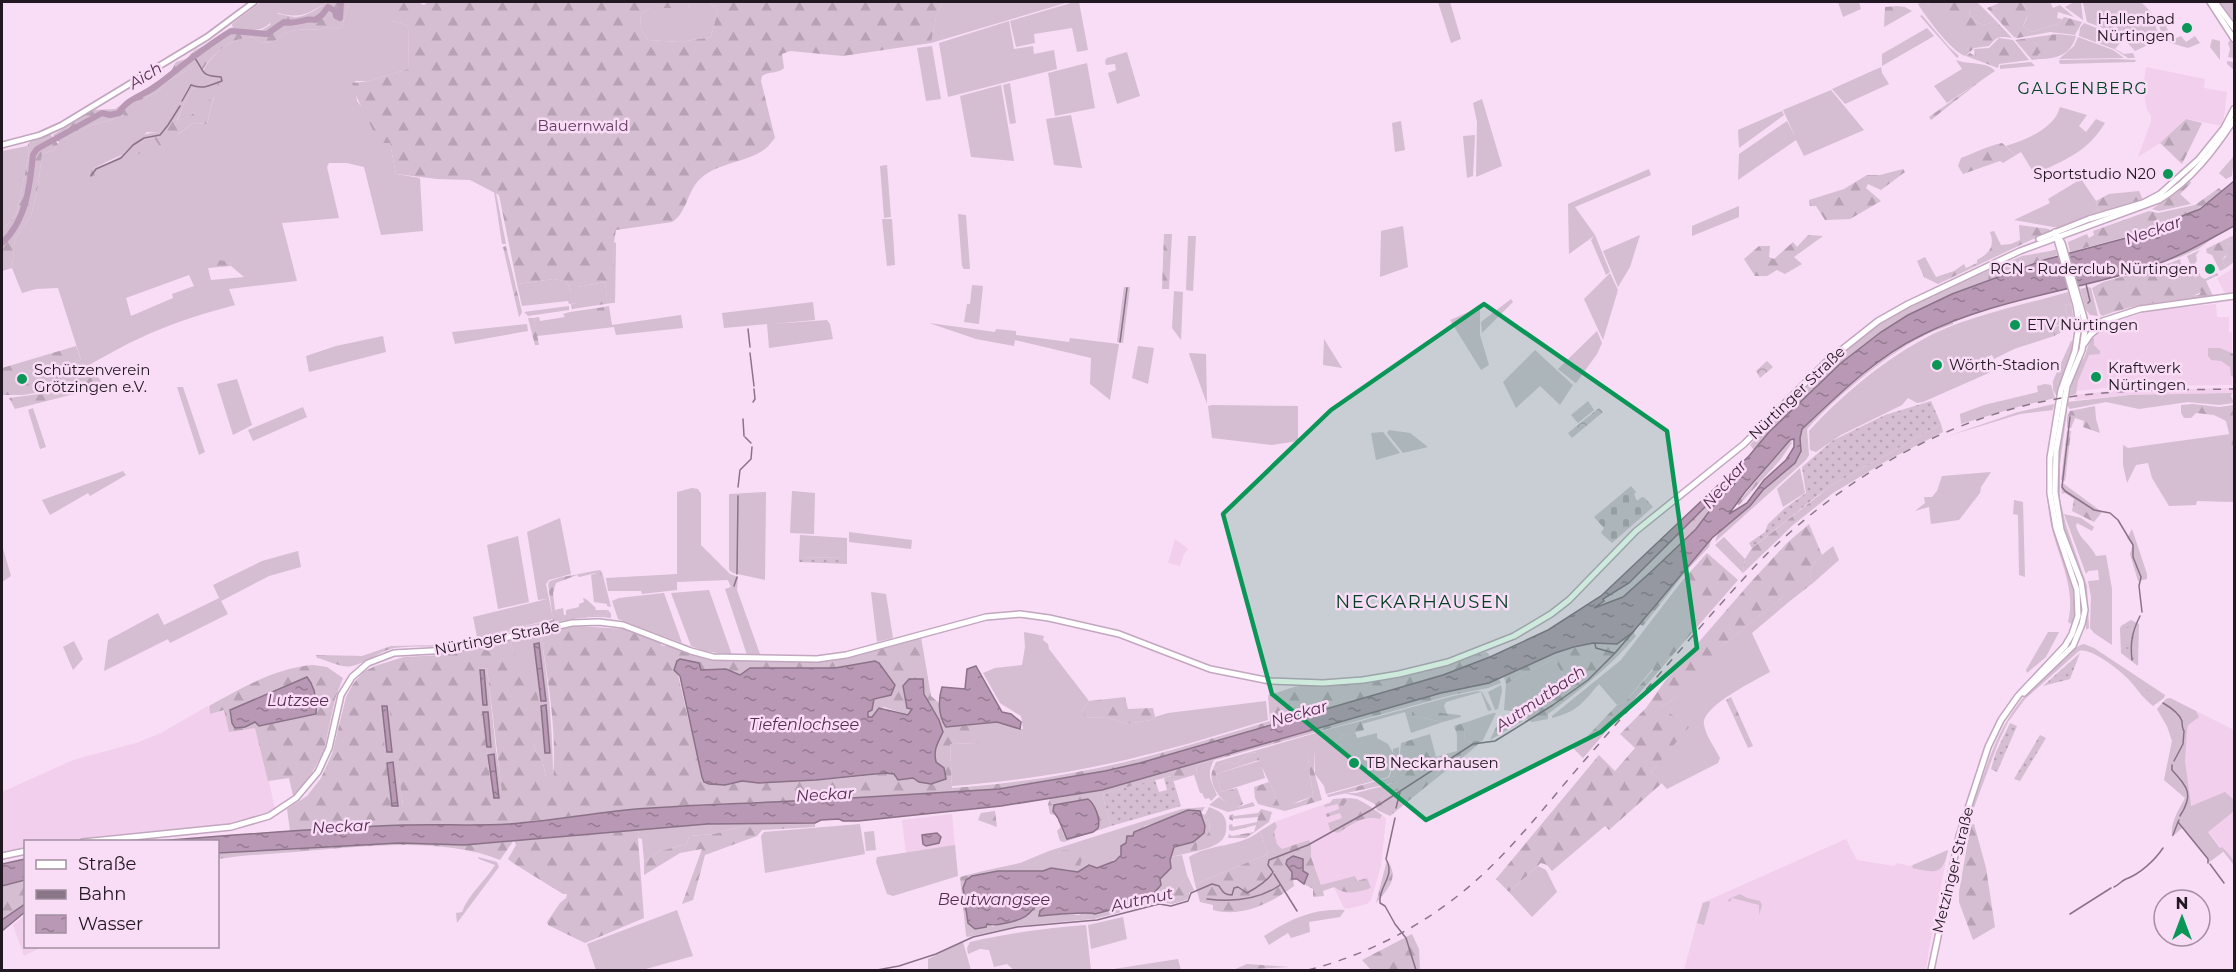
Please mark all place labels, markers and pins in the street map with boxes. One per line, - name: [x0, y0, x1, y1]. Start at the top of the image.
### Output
- place label: Hallenbad Nürtingen: [2097, 9, 2175, 45]
- marker: Hallenbad Nürtingen: [2180, 21, 2194, 35]
- place label: Sportstudio N20: [2033, 164, 2156, 183]
- marker: Sportstudio N20: [2161, 167, 2175, 181]
- place label: RCN - Ruderclub Nürtingen: [1990, 259, 2198, 278]
- marker: RCN - Ruderclub Nürtingen: [2203, 262, 2217, 276]
- place label: ETV Nürtingen: [2027, 315, 2138, 334]
- marker: ETV Nürtingen: [2008, 318, 2022, 332]
- place label: Wörth-Stadion: [1949, 355, 2060, 374]
- marker: Wörth-Stadion: [1930, 358, 1944, 372]
- place label: Kraftwerk Nürtingen: [2108, 358, 2186, 394]
- place label: Schützenverein Grötzingen e.V.: [34, 360, 150, 396]
- marker: Kraftwerk Nürtingen: [2089, 370, 2103, 384]
- marker: Schützenverein Grötzingen e.V.: [15, 372, 29, 386]
- place label: TB Neckarhausen: [1366, 753, 1499, 772]
- marker: TB Neckarhausen: [1347, 756, 1361, 770]

